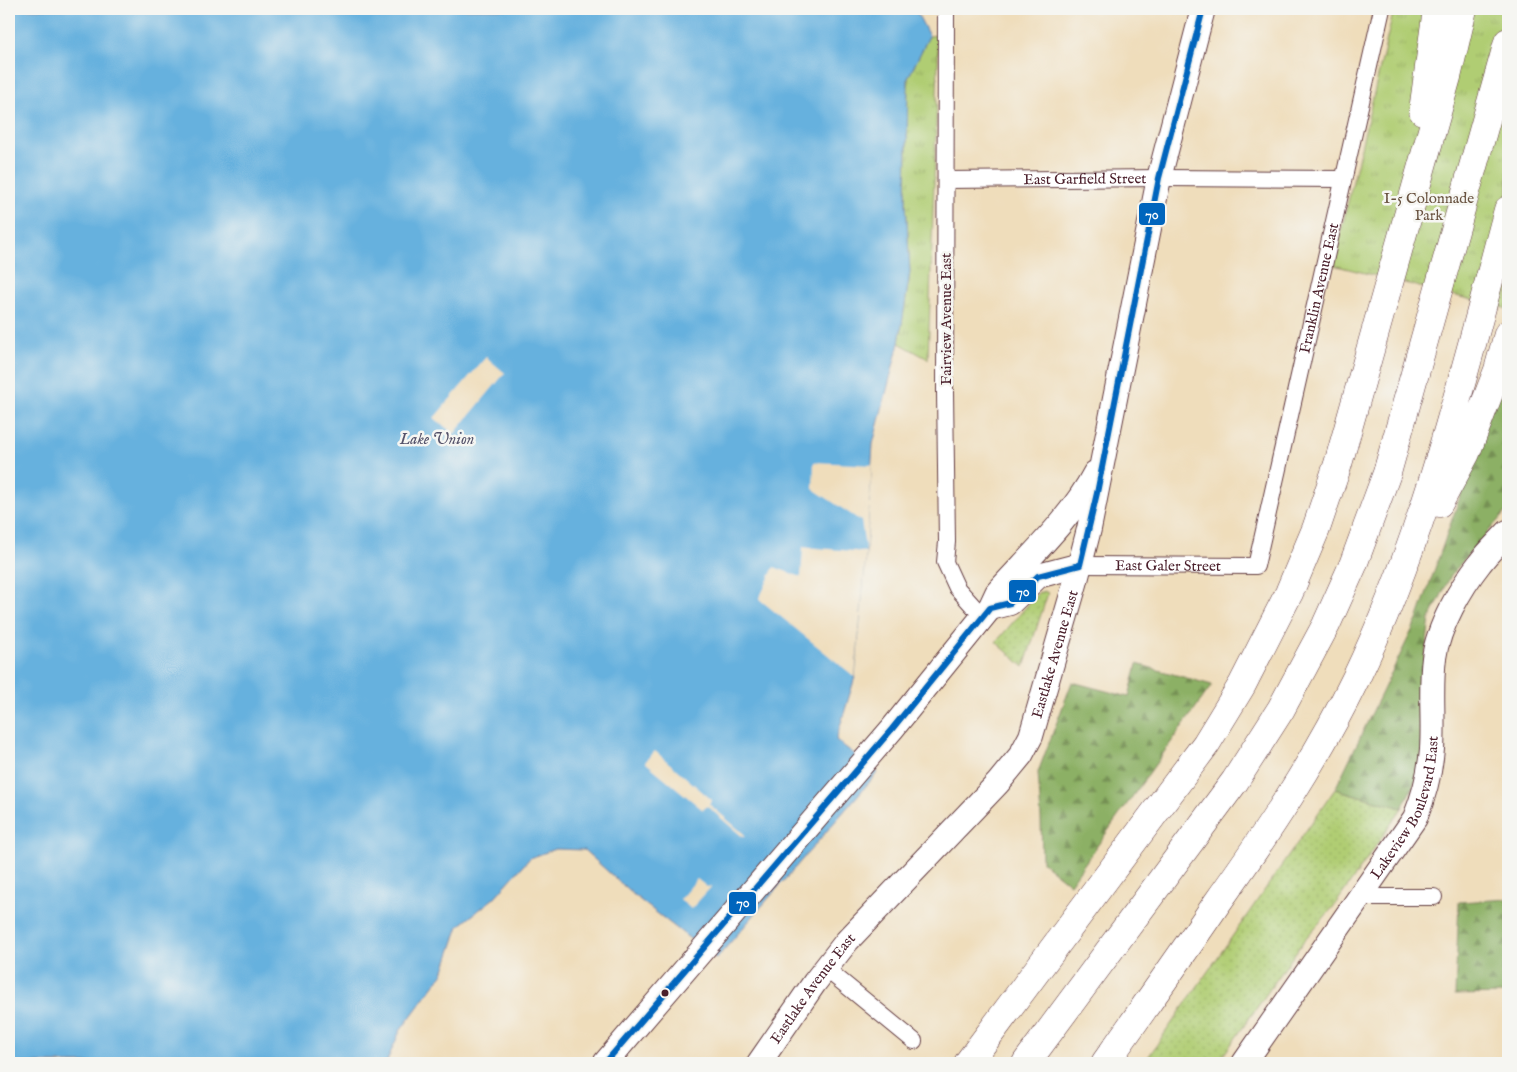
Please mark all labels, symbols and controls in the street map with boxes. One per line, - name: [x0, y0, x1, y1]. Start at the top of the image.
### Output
- street label: East Garfield Street: [1023, 169, 1147, 189]
- park label: I-5 Colonnade Park: [1384, 189, 1474, 225]
- line badge: 70: [1138, 202, 1166, 226]
- text: 70: [1145, 206, 1159, 224]
- street label: Franklin Avenue East: [1295, 221, 1343, 355]
- street label: Fairview Avenue East: [937, 253, 956, 385]
- water label: Lake Union: [399, 430, 474, 450]
- street label: East Galer Street: [1115, 556, 1221, 576]
- line badge: 70: [1008, 579, 1037, 603]
- text: 70: [1016, 583, 1030, 601]
- street label: Eastlake Avenue East: [1028, 588, 1083, 721]
- street label: Lakeview Boulevard East: [1366, 736, 1443, 883]
- line badge: 70: [728, 891, 757, 915]
- text: 70: [736, 894, 750, 912]
- street label: Eastlake Avenue East: [766, 929, 860, 1048]
- unlabelled marker: [660, 988, 670, 998]

